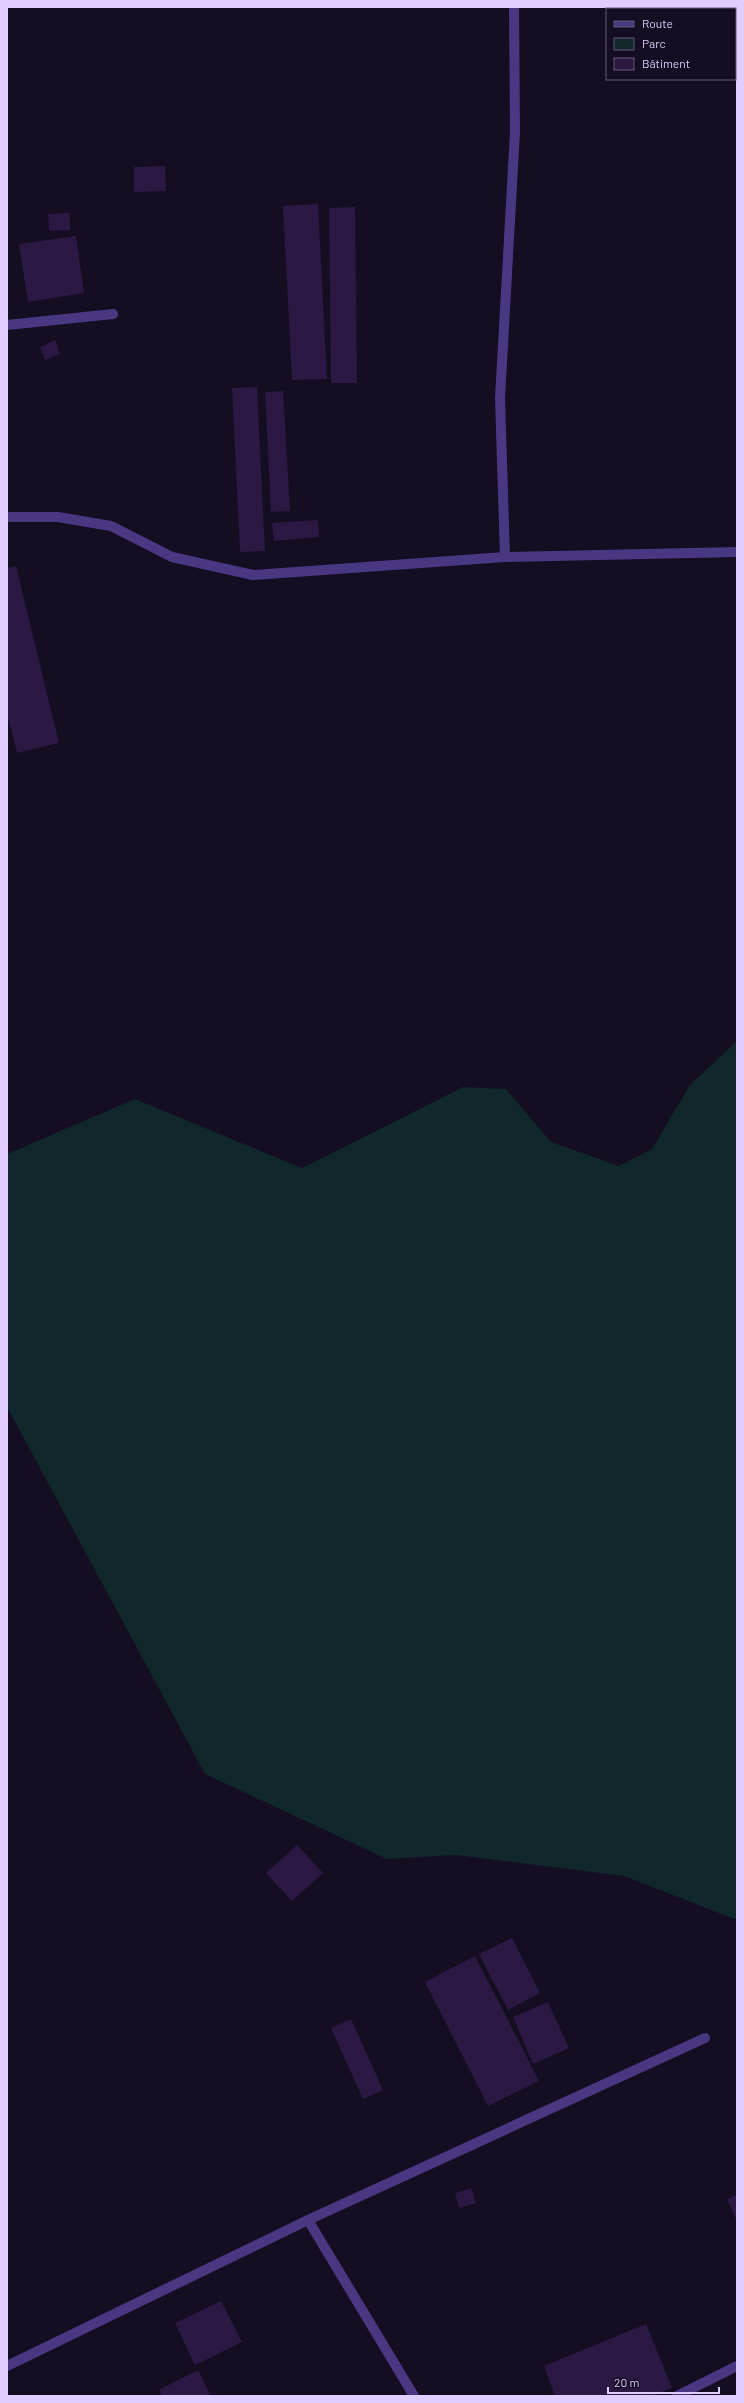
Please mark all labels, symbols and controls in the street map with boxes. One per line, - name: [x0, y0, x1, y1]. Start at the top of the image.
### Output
- legend: [606, 8, 736, 80]
- text: Route: [642, 16, 673, 30]
- text: Parc: [642, 36, 666, 50]
- text: Bâtiment: [642, 56, 690, 70]
- scale bar: [608, 2369, 719, 2395]
- text: 20 m: [614, 2375, 640, 2389]

